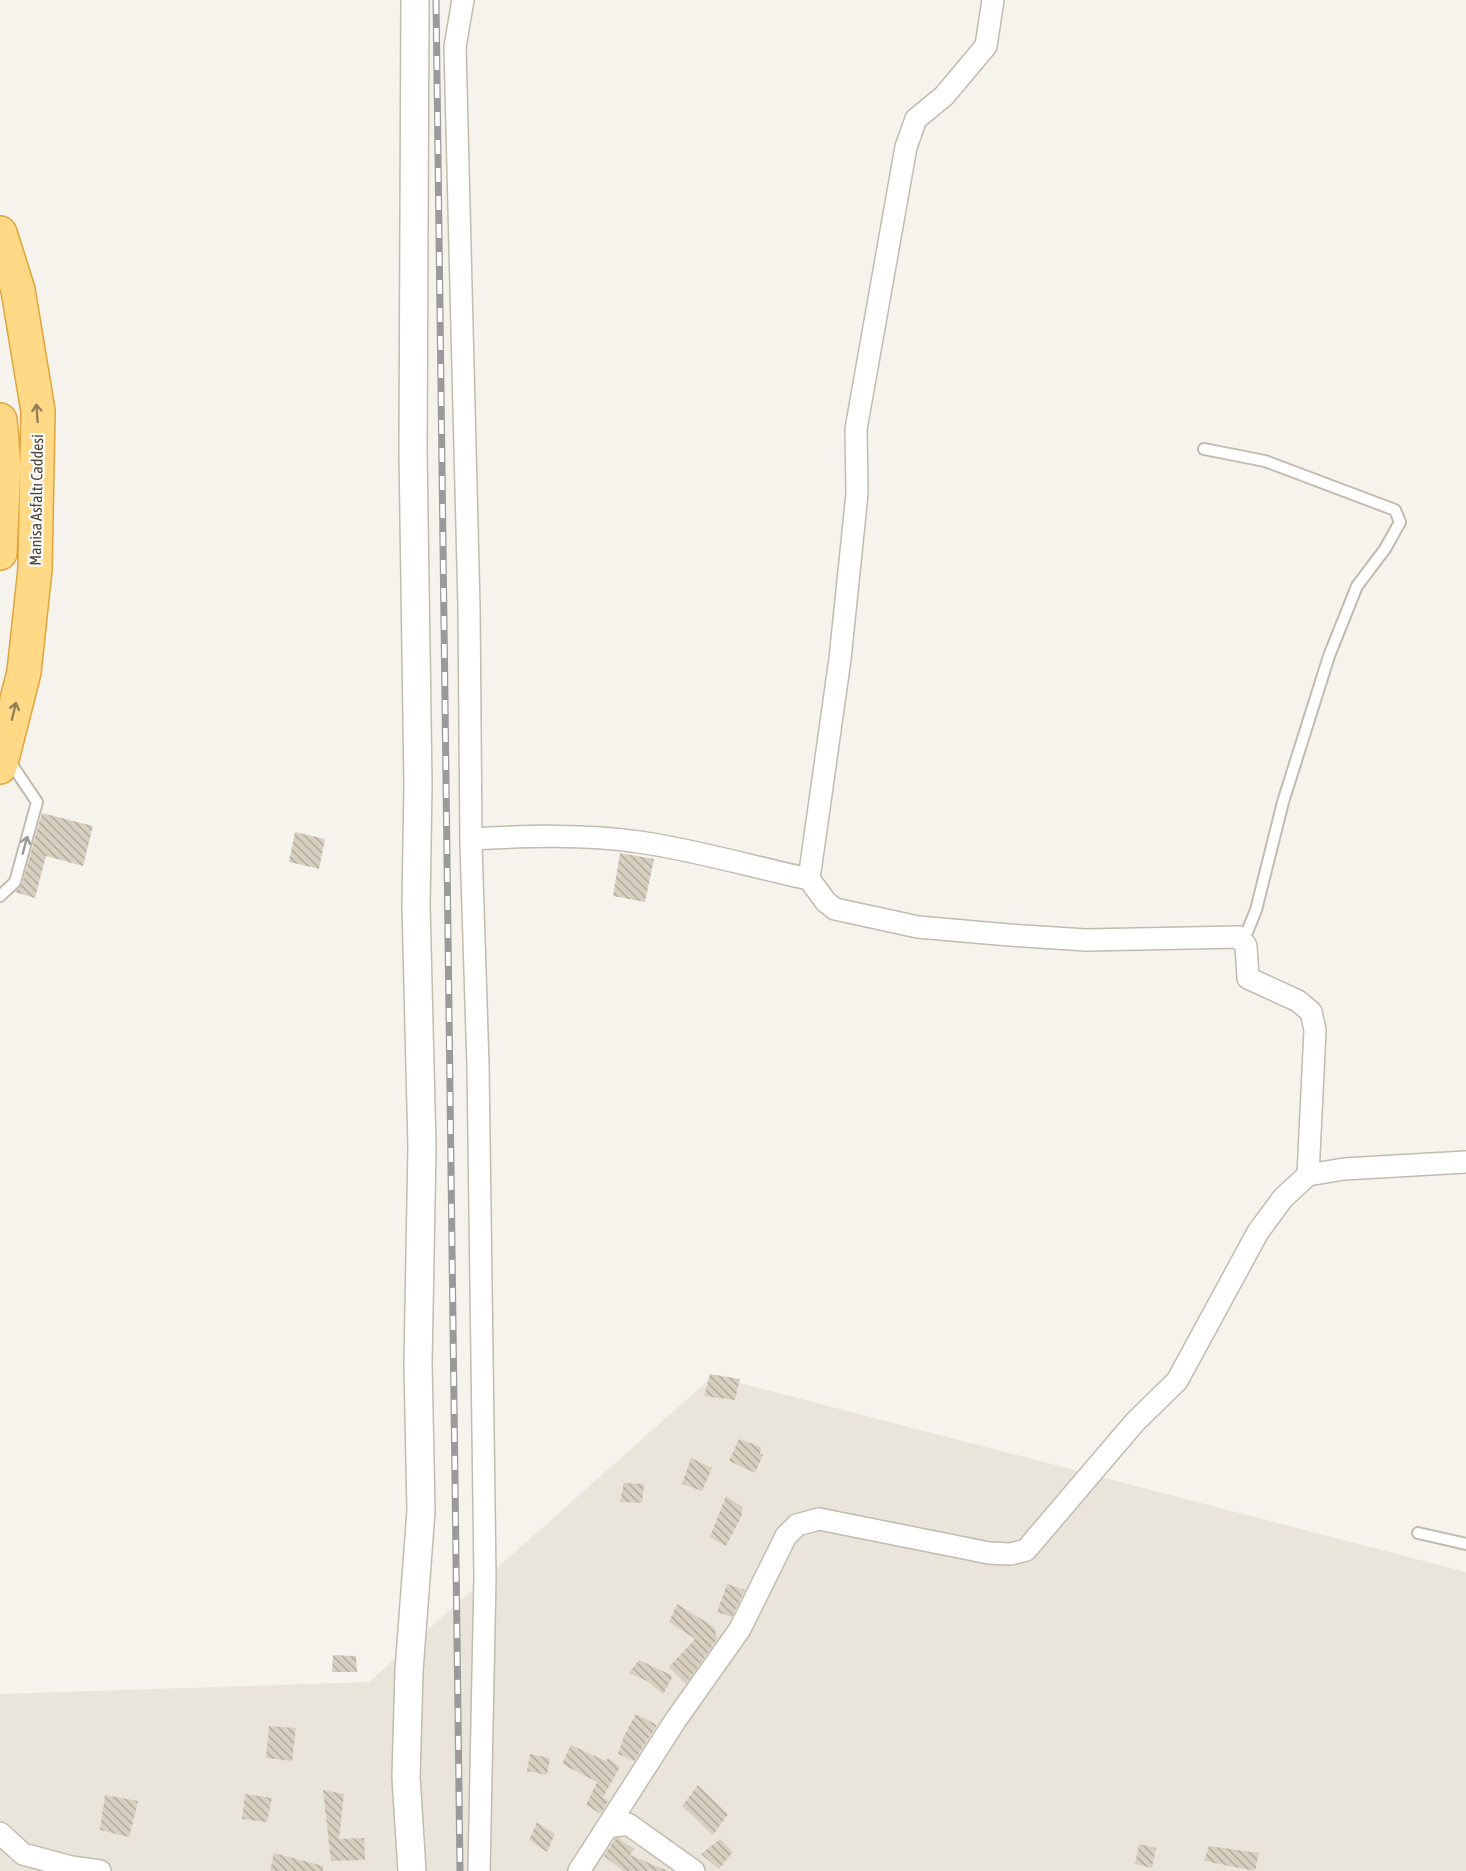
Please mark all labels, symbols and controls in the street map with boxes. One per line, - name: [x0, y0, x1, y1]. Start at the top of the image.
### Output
- one-way arrow: [31, 403, 42, 423]
- street label: Manisa Asfaltı Caddesi: [26, 434, 46, 566]
- one-way arrow: [9, 701, 21, 720]
- one-way arrow: [20, 836, 31, 855]

